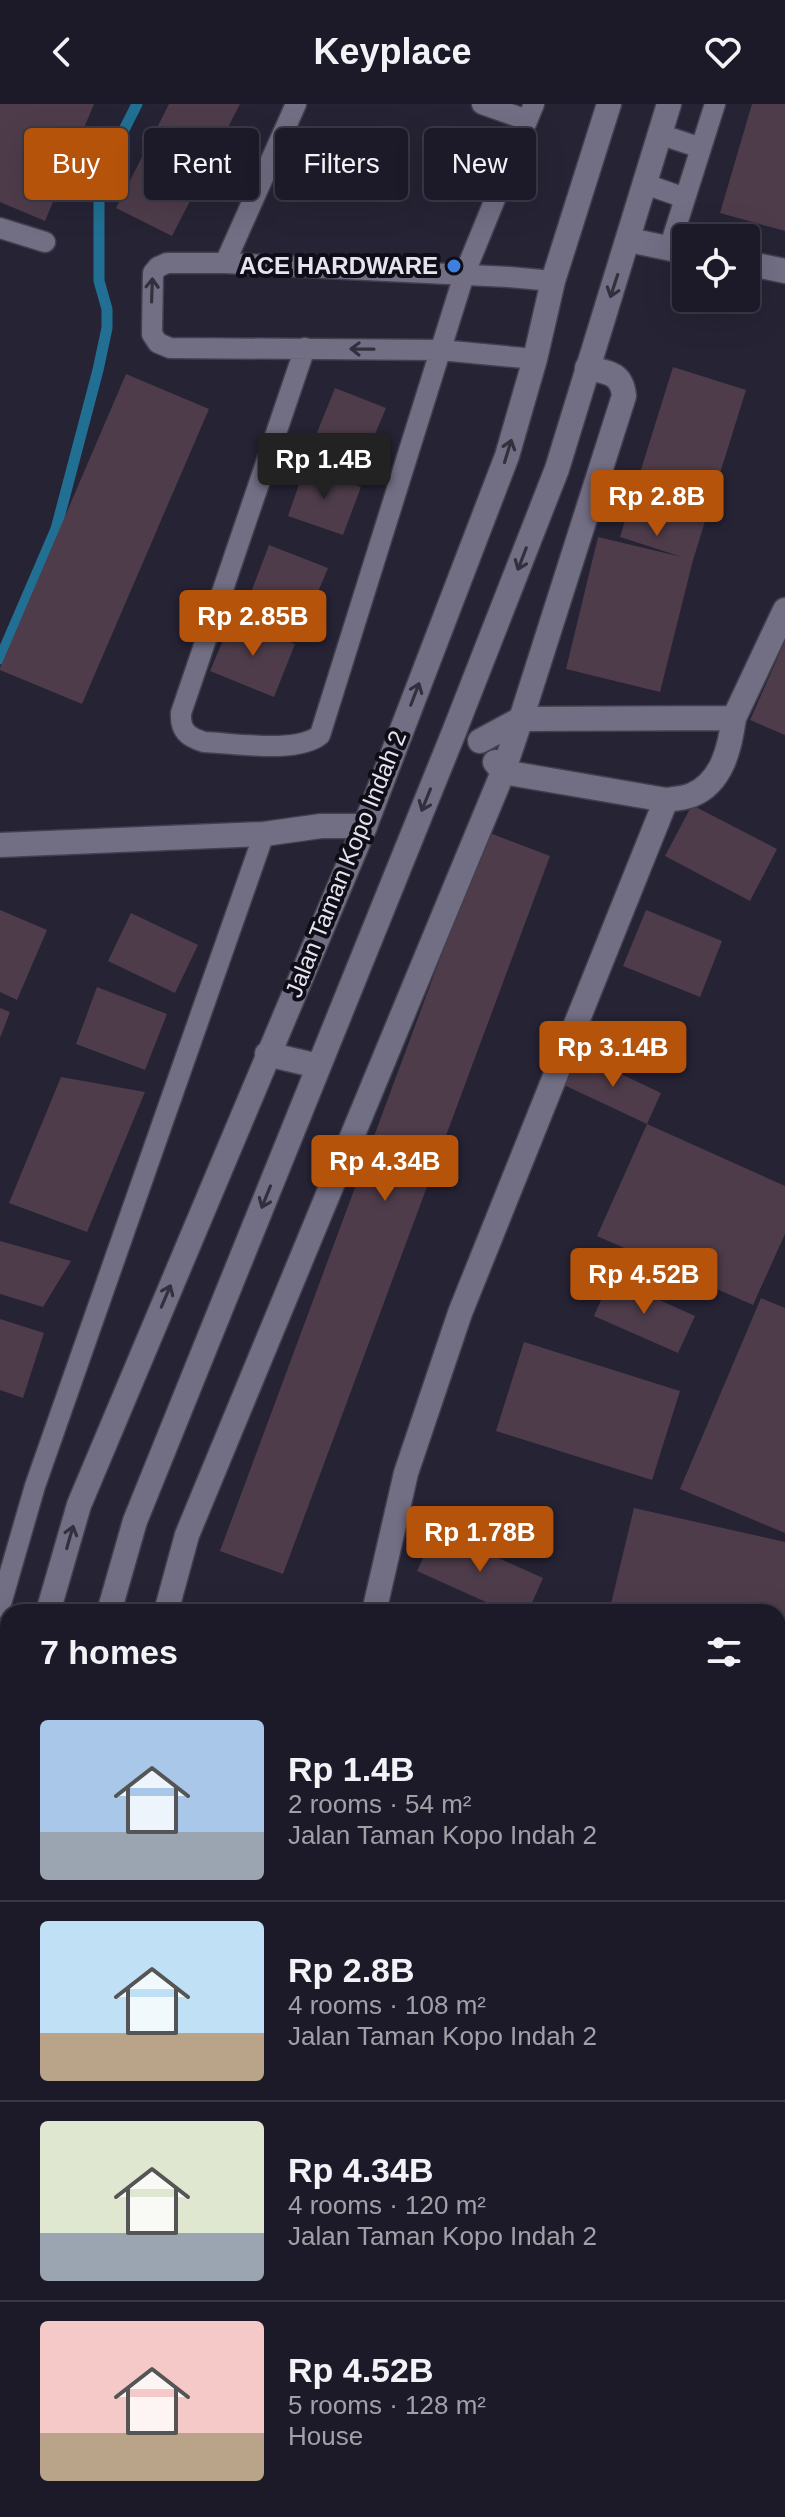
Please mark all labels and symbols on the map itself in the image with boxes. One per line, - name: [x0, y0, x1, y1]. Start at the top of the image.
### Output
- place label: ACE HARDWARE: [239, 252, 438, 279]
- marker: ACE HARDWARE: [445, 257, 463, 275]
- one-way arrow: [606, 273, 620, 298]
- one-way arrow: [145, 277, 160, 304]
- one-way arrow: [349, 341, 376, 356]
- pin: Rp 1.4B: [250, 433, 398, 501]
- one-way arrow: [501, 438, 516, 464]
- pin: Rp 2.8B: [583, 470, 731, 538]
- one-way arrow: [514, 546, 528, 571]
- pin: Rp 2.85B: [170, 590, 336, 658]
- one-way arrow: [409, 682, 424, 706]
- street label: Jalan Taman Kopo Indah 2: [280, 727, 411, 1001]
- one-way arrow: [418, 787, 432, 812]
- pin: Rp 3.14B: [530, 1021, 696, 1089]
- pin: Rp 4.34B: [302, 1135, 468, 1203]
- one-way arrow: [257, 1184, 272, 1209]
- pin: Rp 4.52B: [561, 1248, 727, 1316]
- one-way arrow: [160, 1284, 175, 1309]
- pin: Rp 1.78B: [397, 1506, 563, 1574]
- one-way arrow: [63, 1525, 78, 1551]

